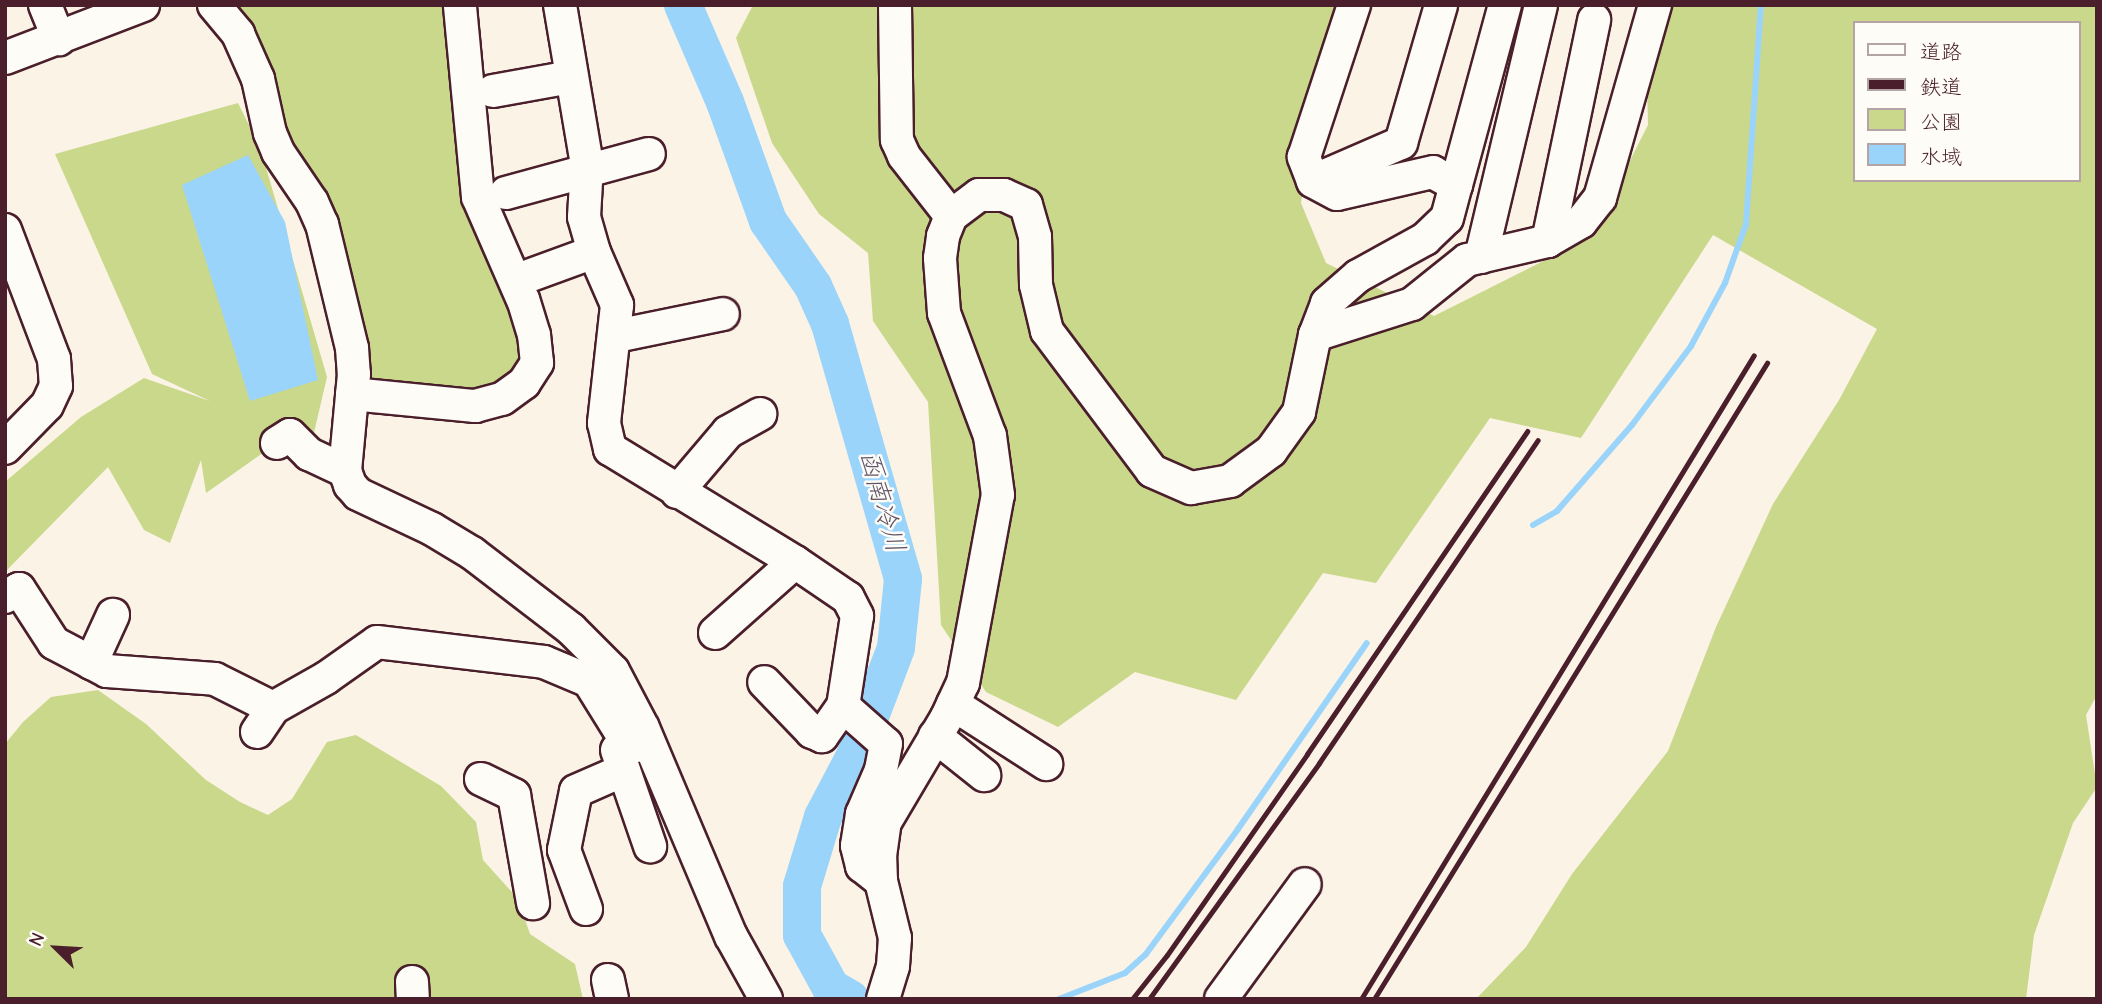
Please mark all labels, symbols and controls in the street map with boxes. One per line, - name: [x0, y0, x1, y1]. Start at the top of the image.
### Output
- legend: [1854, 21, 2081, 182]
- text: 道路: [1920, 40, 1962, 64]
- text: 鉄道: [1920, 75, 1962, 99]
- text: 公園: [1920, 110, 1962, 134]
- text: 水域: [1920, 145, 1962, 169]
- water label: 函南冷川: [852, 448, 910, 556]
- north arrow: [21, 913, 91, 983]
- text: N: [24, 929, 49, 950]

